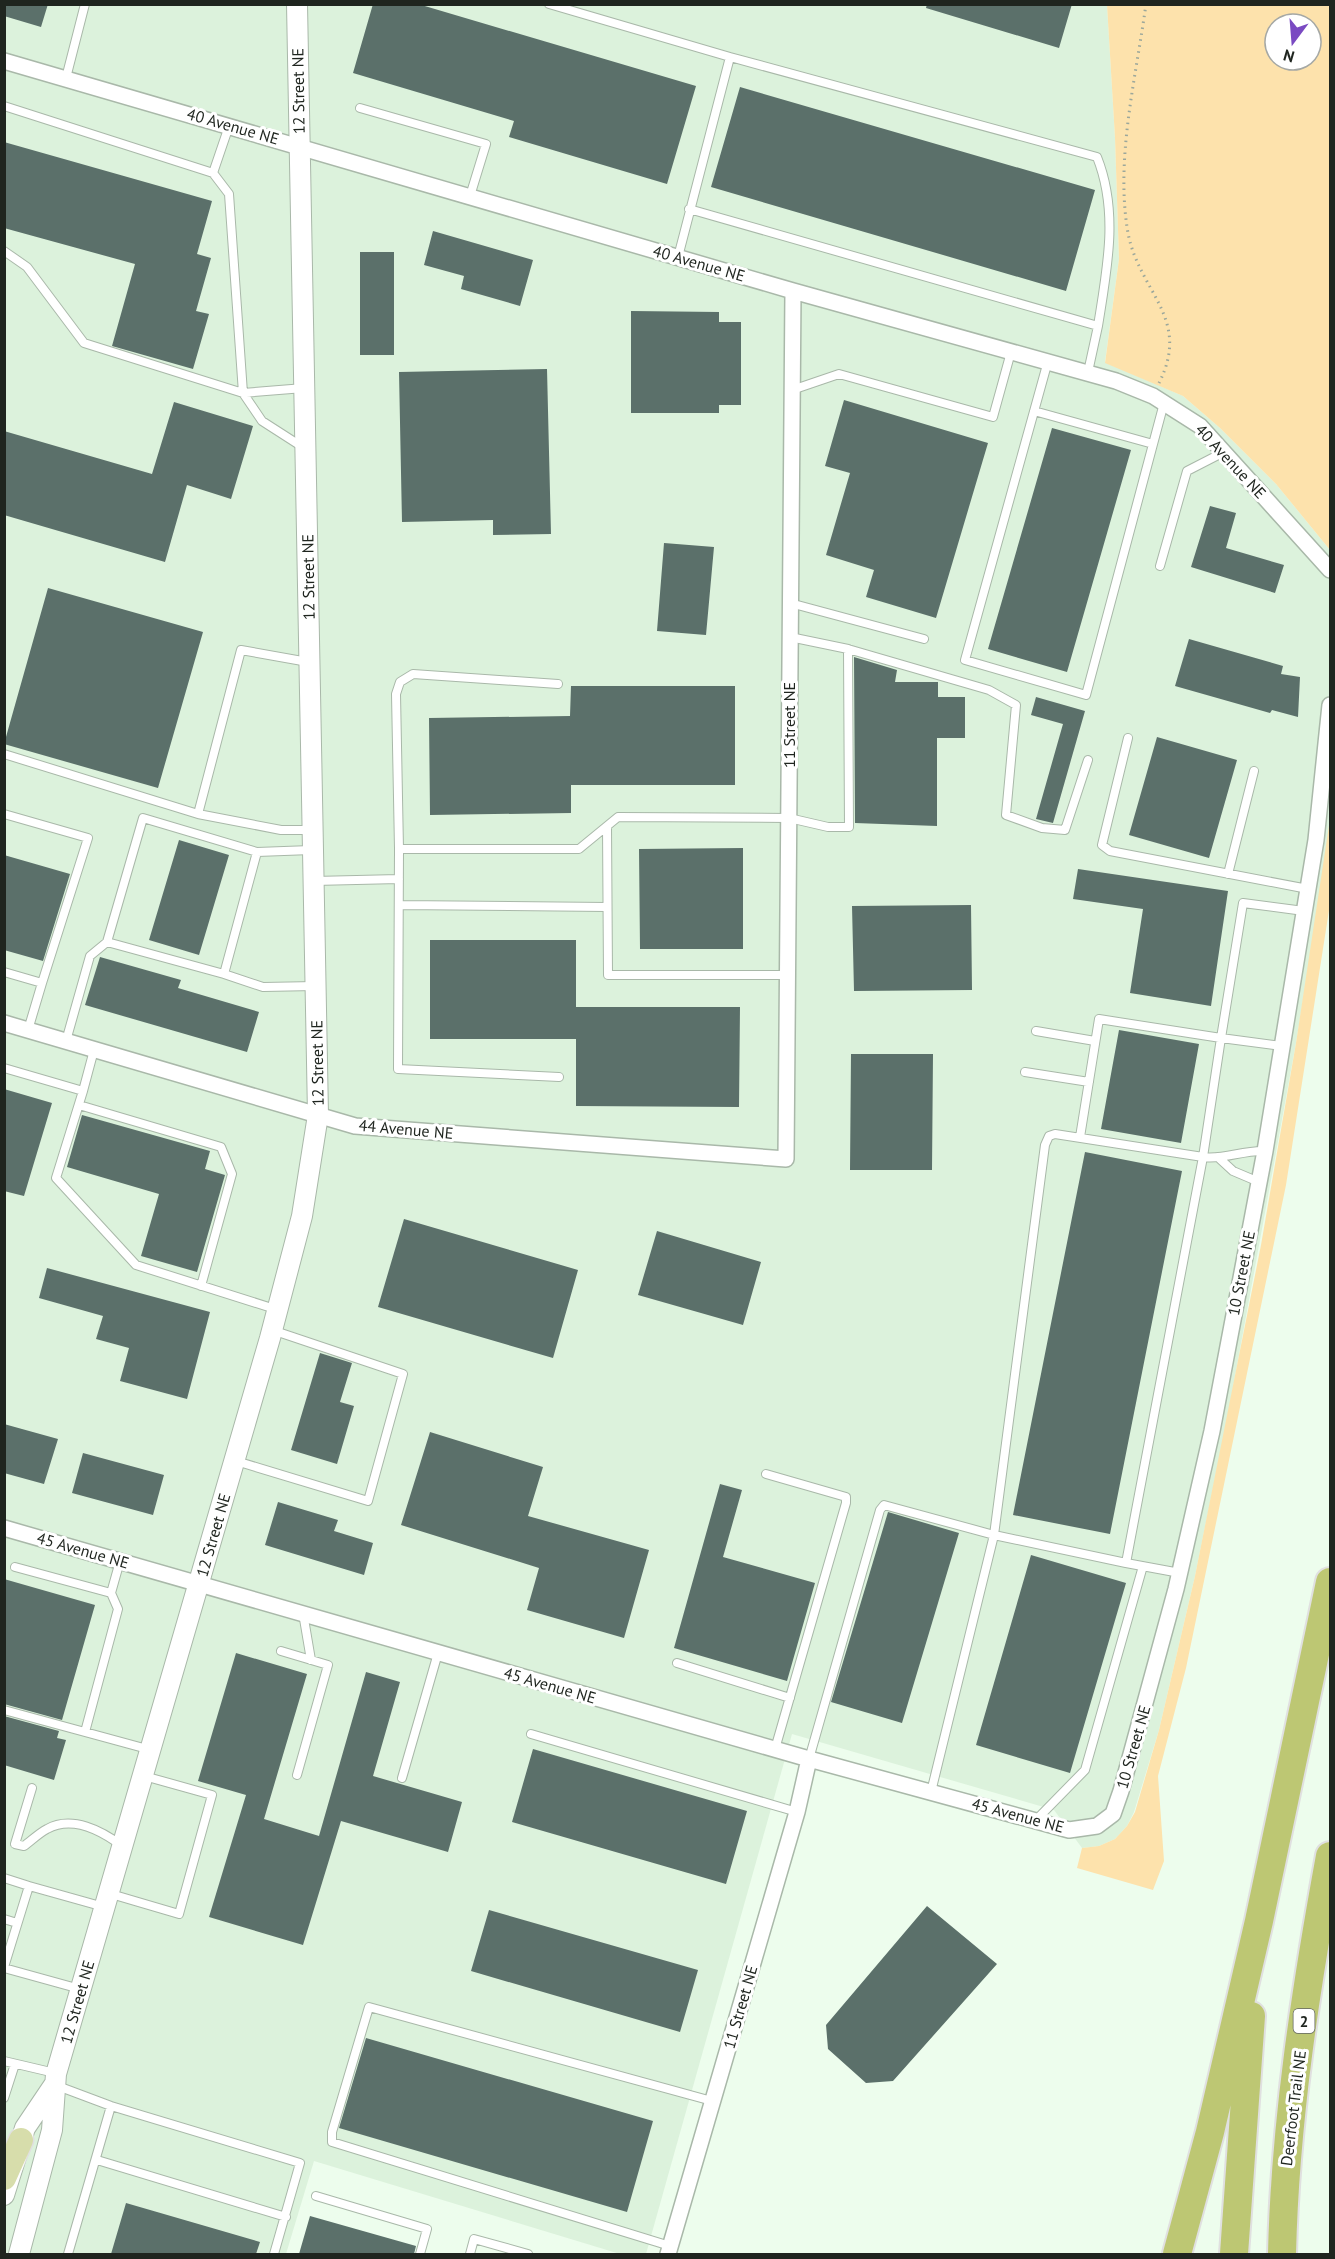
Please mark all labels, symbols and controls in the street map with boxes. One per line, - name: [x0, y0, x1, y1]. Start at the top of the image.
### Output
- north arrow: [1263, 12, 1323, 72]
- text: N: [1281, 45, 1297, 67]
- street label: 12 Street NE: [287, 48, 309, 134]
- street label: 40 Avenue NE: [185, 103, 281, 149]
- street label: 40 Avenue NE: [651, 240, 747, 286]
- street label: 40 Avenue NE: [1191, 420, 1271, 502]
- street label: 12 Street NE: [297, 534, 319, 620]
- street label: 11 Street NE: [779, 682, 799, 768]
- street label: 12 Street NE: [306, 1020, 328, 1106]
- street label: 44 Avenue NE: [358, 1115, 454, 1143]
- street label: 10 Street NE: [1223, 1229, 1259, 1317]
- street label: 12 Street NE: [192, 1491, 234, 1579]
- street label: 45 Avenue NE: [35, 1527, 131, 1573]
- street label: 45 Avenue NE: [502, 1662, 598, 1708]
- street label: 10 Street NE: [1112, 1703, 1154, 1791]
- street label: 45 Avenue NE: [970, 1793, 1066, 1837]
- street label: 12 Street NE: [56, 1958, 98, 2046]
- street label: 11 Street NE: [719, 1963, 761, 2051]
- road number: 2: [1294, 2009, 1314, 2033]
- street label: Deerfoot Trail NE: [1276, 2049, 1310, 2167]

